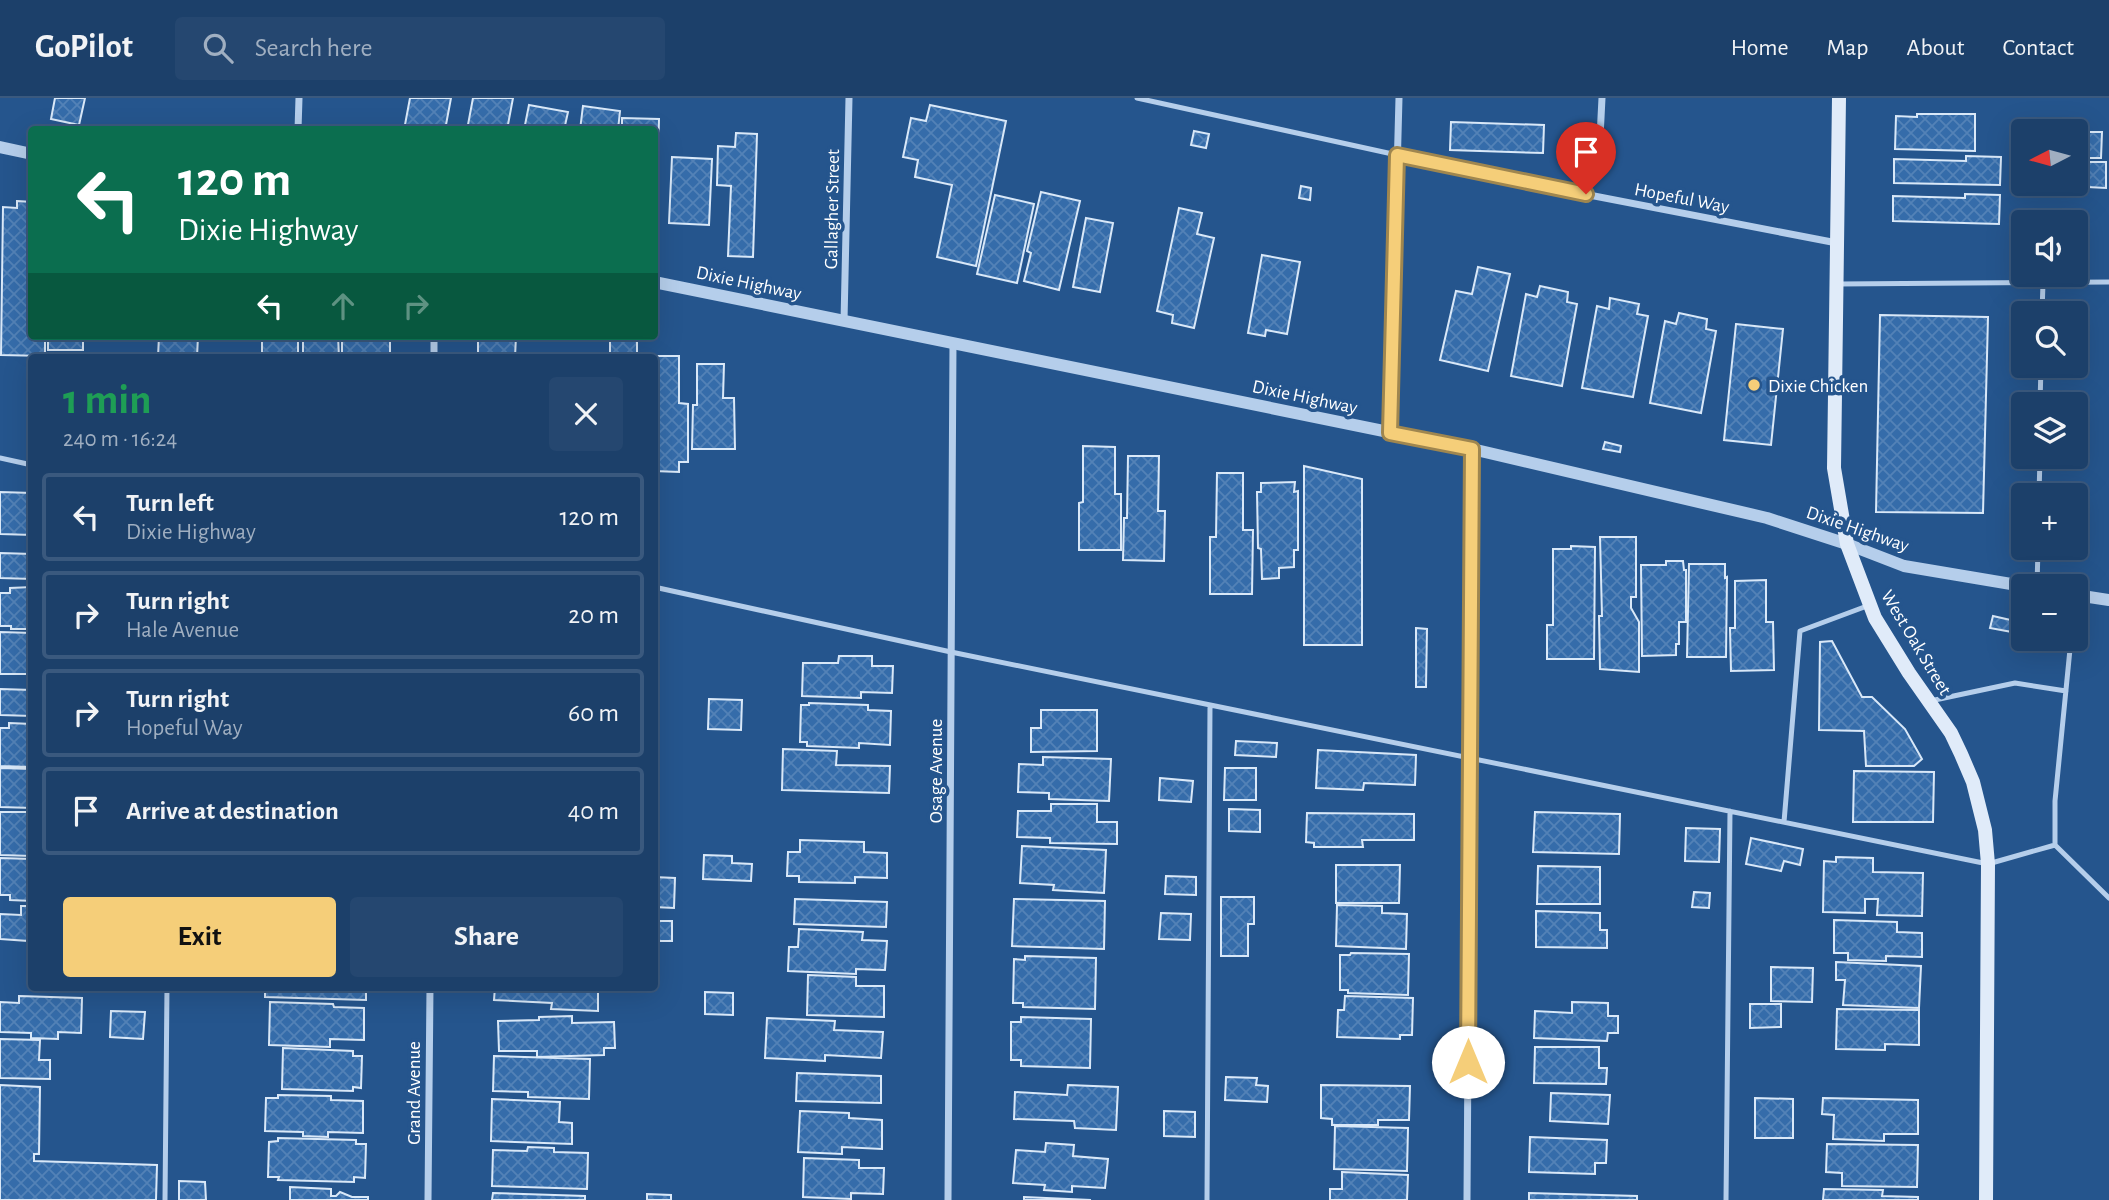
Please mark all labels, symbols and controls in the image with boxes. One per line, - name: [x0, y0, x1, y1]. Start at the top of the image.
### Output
- search box: [175, 17, 665, 80]
- icon: search: [199, 29, 237, 67]
- text: GoPilot: [35, 31, 133, 64]
- text: Search here: [255, 35, 372, 61]
- text: Home: [1731, 36, 1789, 60]
- text: Map: [1827, 36, 1869, 60]
- text: About: [1907, 36, 1964, 60]
- text: Contact: [2002, 36, 2074, 60]
- north arrow: [2011, 119, 2088, 196]
- map controls: [2011, 119, 2088, 651]
- pin: [1556, 122, 1616, 194]
- icon: arrive: [1567, 133, 1605, 171]
- street label: Gallagher Street: [822, 149, 843, 269]
- icon: left: [63, 154, 154, 245]
- text: 120 m: [178, 156, 291, 205]
- street label: Hopeful Way: [1633, 180, 1731, 217]
- button: sound: [2011, 210, 2088, 287]
- text: Dixie Highway: [178, 214, 358, 246]
- street label: Dixie Highway: [694, 263, 803, 304]
- icon: left: [251, 287, 289, 325]
- icon: ahead: [324, 287, 362, 325]
- icon: right: [397, 287, 435, 325]
- button: search: [2011, 301, 2088, 378]
- button: close: [549, 377, 623, 451]
- street label: Dixie Highway: [1250, 377, 1359, 418]
- marker: Dixie Chicken: [1746, 377, 1762, 393]
- place label: Dixie Chicken: [1768, 377, 1868, 396]
- text: 1 min: [63, 379, 152, 421]
- button: layers: [2011, 392, 2088, 469]
- text: 240 m · 16:24: [63, 428, 177, 451]
- button: +: [2011, 483, 2088, 560]
- text: Turn left: [126, 490, 214, 516]
- icon: left: [67, 498, 105, 536]
- street label: Dixie Highway: [1804, 503, 1911, 556]
- text: 120 m: [559, 504, 619, 530]
- text: Dixie Highway: [126, 521, 256, 544]
- button: −: [2011, 574, 2088, 651]
- street label: West Oak Street: [1877, 587, 1954, 698]
- text: Turn right: [126, 588, 229, 614]
- icon: right: [67, 596, 105, 634]
- text: 20 m: [568, 602, 619, 628]
- text: Hale Avenue: [126, 619, 239, 642]
- text: Turn right: [126, 686, 229, 712]
- icon: right: [67, 694, 105, 732]
- text: 60 m: [568, 700, 619, 726]
- text: Hopeful Way: [126, 717, 243, 740]
- street label: Osage Avenue: [927, 719, 946, 823]
- icon: arrive: [67, 792, 105, 830]
- text: Arrive at destination: [126, 798, 339, 824]
- text: 40 m: [568, 798, 619, 824]
- button: Exit: [63, 897, 336, 977]
- button: Share: [350, 897, 623, 977]
- position arrow: [1431, 1025, 1505, 1099]
- street label: Grand Avenue: [405, 1041, 424, 1145]

